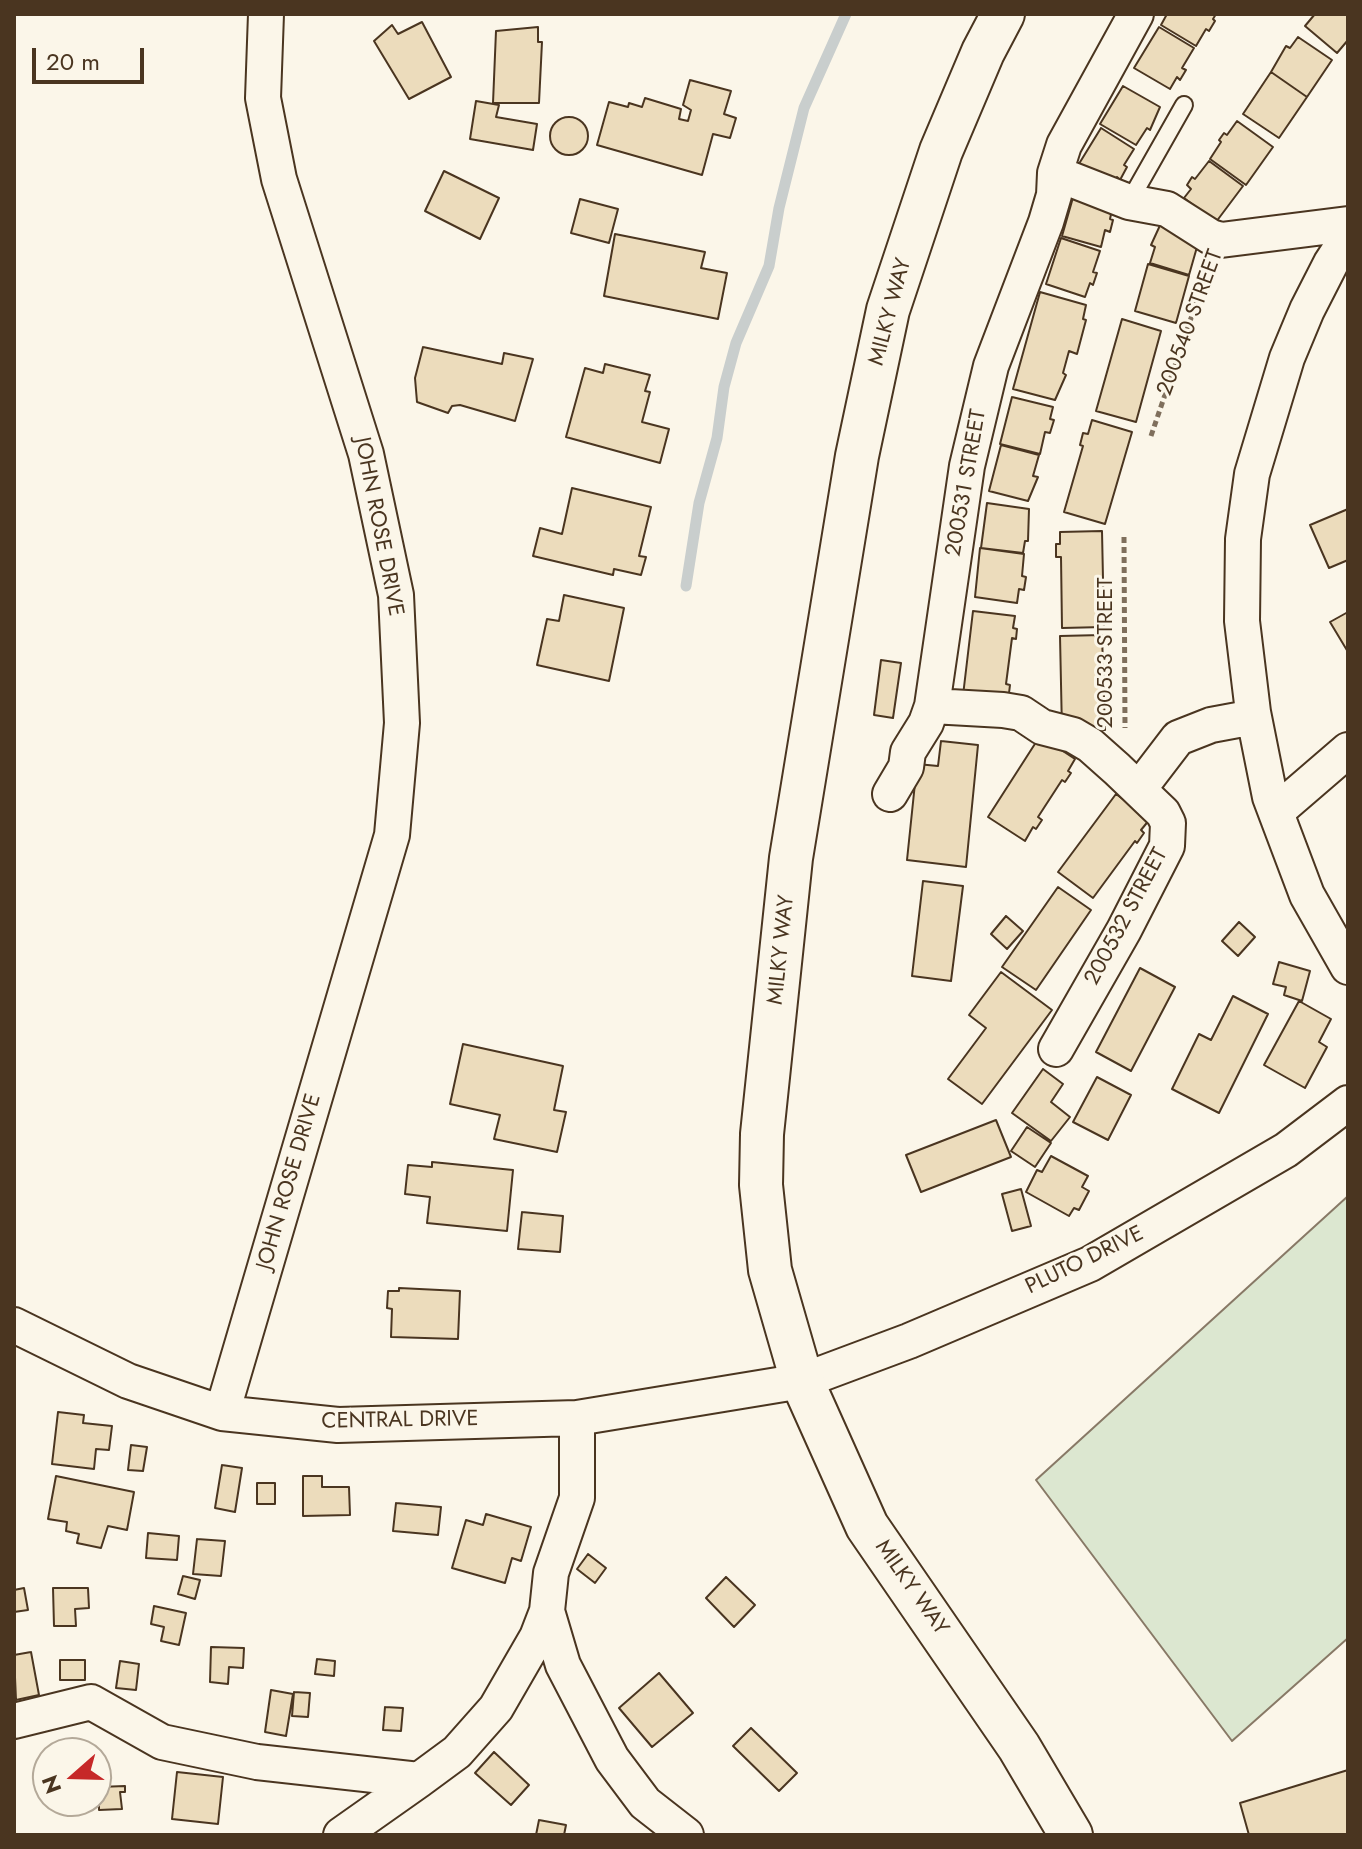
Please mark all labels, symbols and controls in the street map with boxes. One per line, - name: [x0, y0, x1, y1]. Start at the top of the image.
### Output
- scale bar: [36, 32, 148, 82]
- text: 20 m: [46, 44, 100, 79]
- street label: 200540 STREET: [1152, 247, 1230, 399]
- street label: MILKY WAY: [864, 255, 918, 369]
- street label: 200531 STREET: [941, 407, 993, 559]
- street label: JOHN ROSE DRIVE: [348, 435, 408, 619]
- street label: 200533 STREET: [1094, 578, 1120, 728]
- street label: 200532 STREET: [1080, 844, 1174, 990]
- street label: MILKY WAY: [763, 894, 801, 1006]
- street label: JOHN ROSE DRIVE: [252, 1091, 328, 1273]
- street label: PLUTO DRIVE: [1022, 1221, 1148, 1301]
- street label: CENTRAL DRIVE: [321, 1406, 479, 1436]
- street label: MILKY WAY: [869, 1535, 953, 1641]
- north arrow: [32, 1737, 112, 1817]
- text: N: [33, 1771, 69, 1798]

